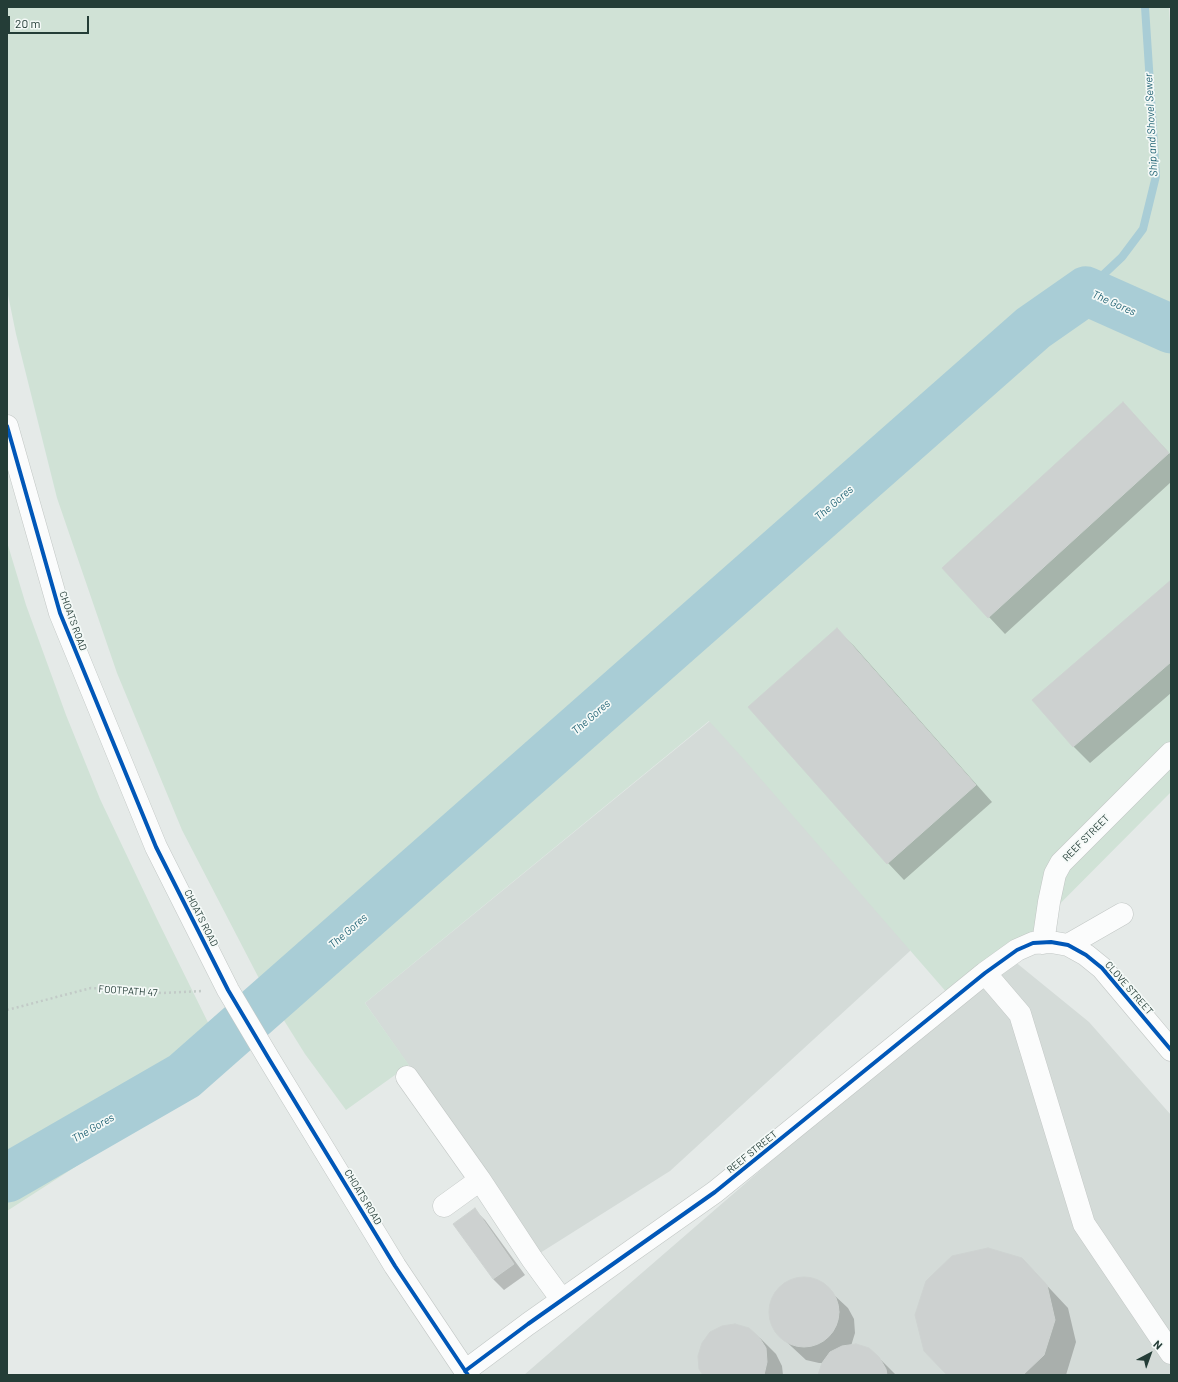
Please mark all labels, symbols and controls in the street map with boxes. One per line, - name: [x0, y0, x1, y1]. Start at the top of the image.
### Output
- scale bar: [10, 8, 91, 34]
- text: 20 m: [15, 16, 41, 30]
- water label: Ship and Shovel Sewer: [1142, 73, 1160, 177]
- water label: The Gores: [1090, 288, 1138, 318]
- water label: The Gores: [812, 483, 856, 523]
- street label: CHOATS ROAD: [57, 590, 89, 652]
- water label: The Gores: [569, 697, 613, 737]
- street label: REEF STREET: [1060, 812, 1112, 864]
- street label: CHOATS ROAD: [182, 888, 220, 948]
- water label: The Gores: [326, 911, 370, 951]
- street label: CLOVE STREET: [1103, 959, 1155, 1017]
- street label: FOOTPATH 47: [98, 983, 158, 999]
- water label: The Gores: [70, 1111, 116, 1145]
- street label: REEF STREET: [724, 1128, 780, 1176]
- street label: CHOATS ROAD: [342, 1167, 384, 1227]
- north arrow: [1130, 1334, 1170, 1374]
- text: N: [1151, 1337, 1165, 1352]

